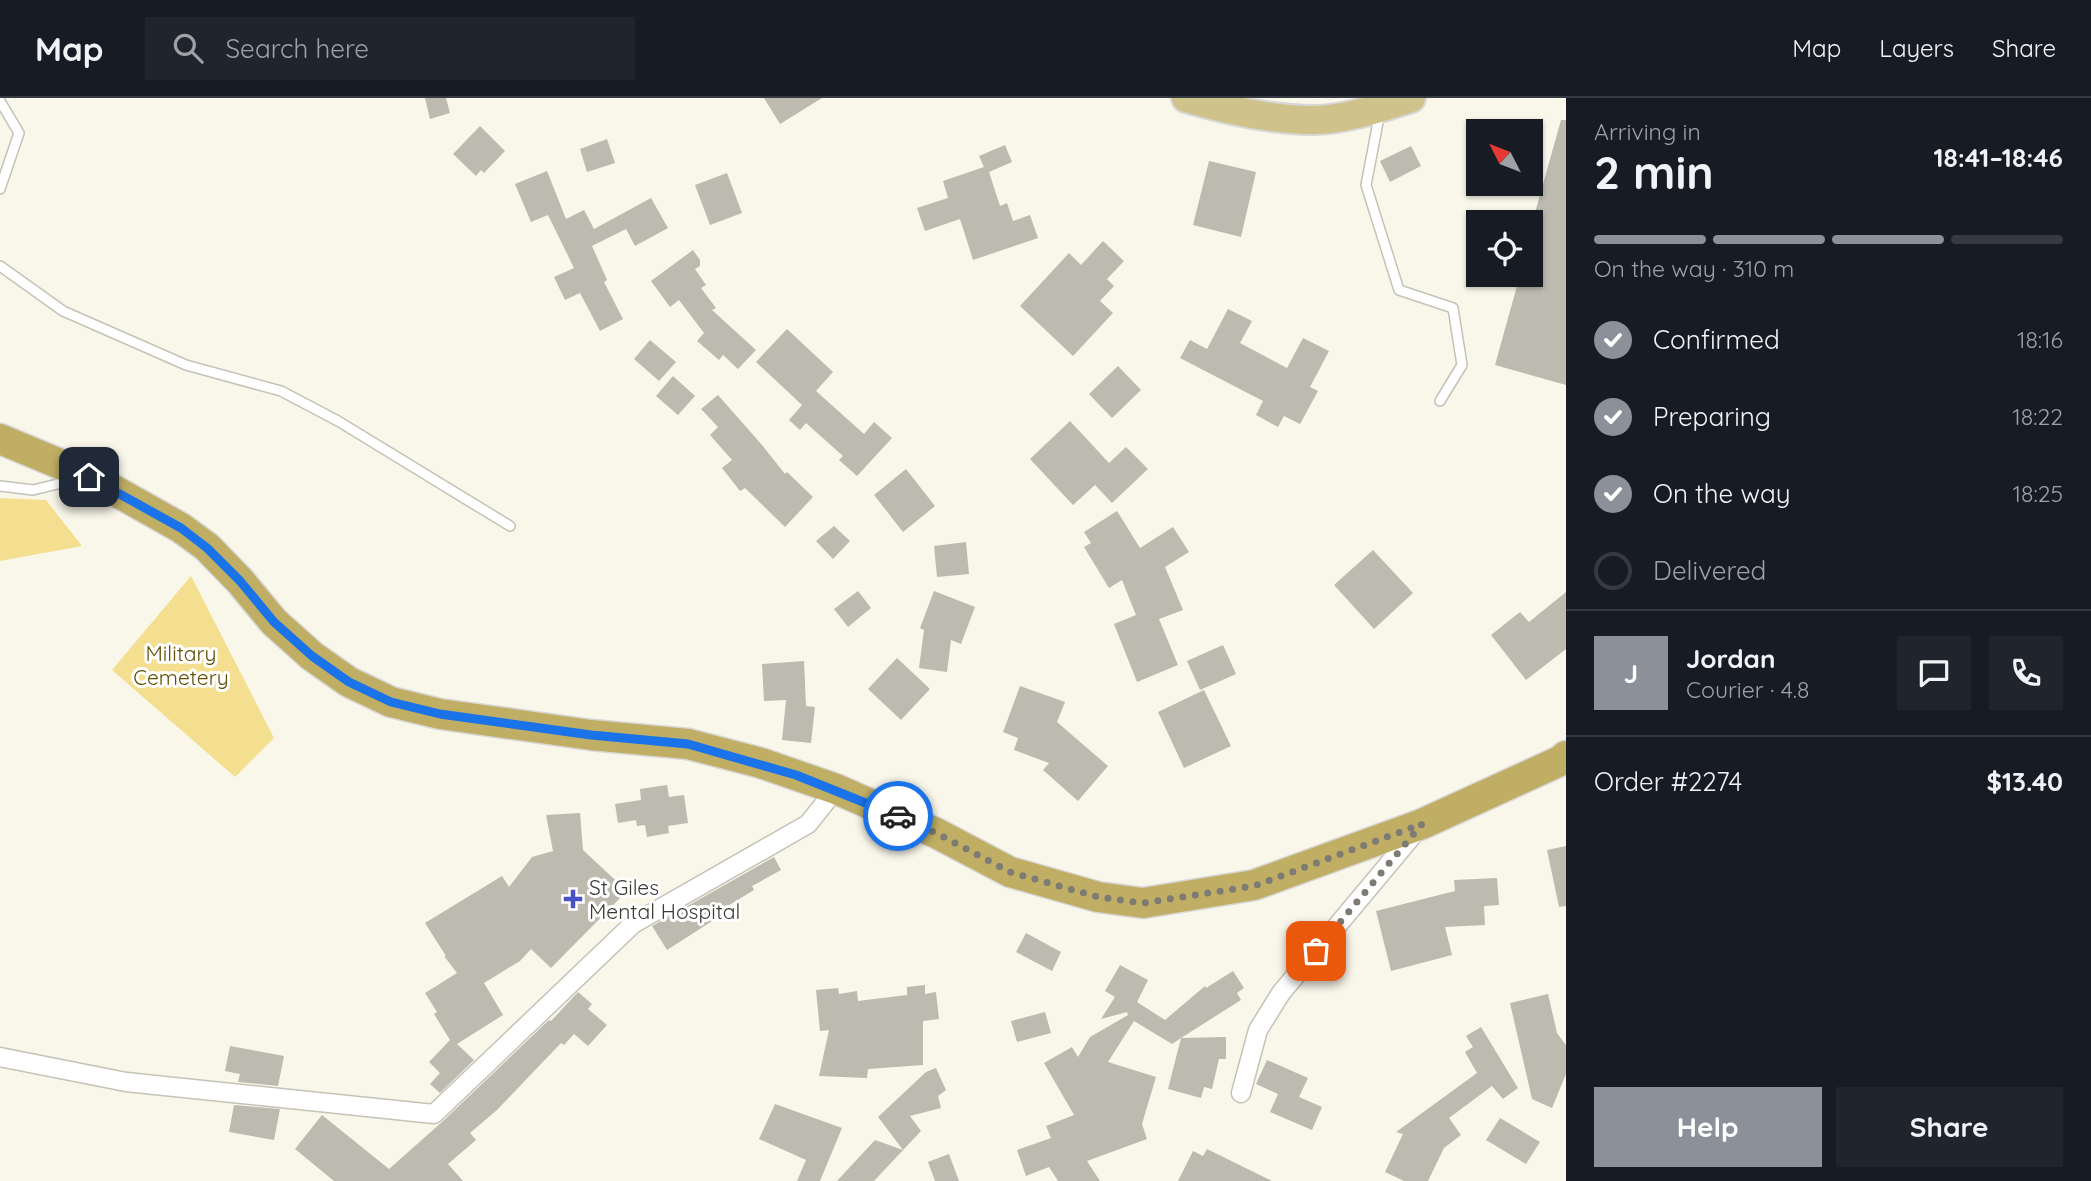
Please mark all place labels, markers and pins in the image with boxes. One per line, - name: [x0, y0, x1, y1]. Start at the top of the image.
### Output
- pin: [59, 447, 119, 507]
- place label: St Giles Mental Hospital: [589, 874, 740, 924]
- marker: St Giles Mental Hospital: [563, 889, 583, 909]
- pin: [1286, 921, 1346, 981]

